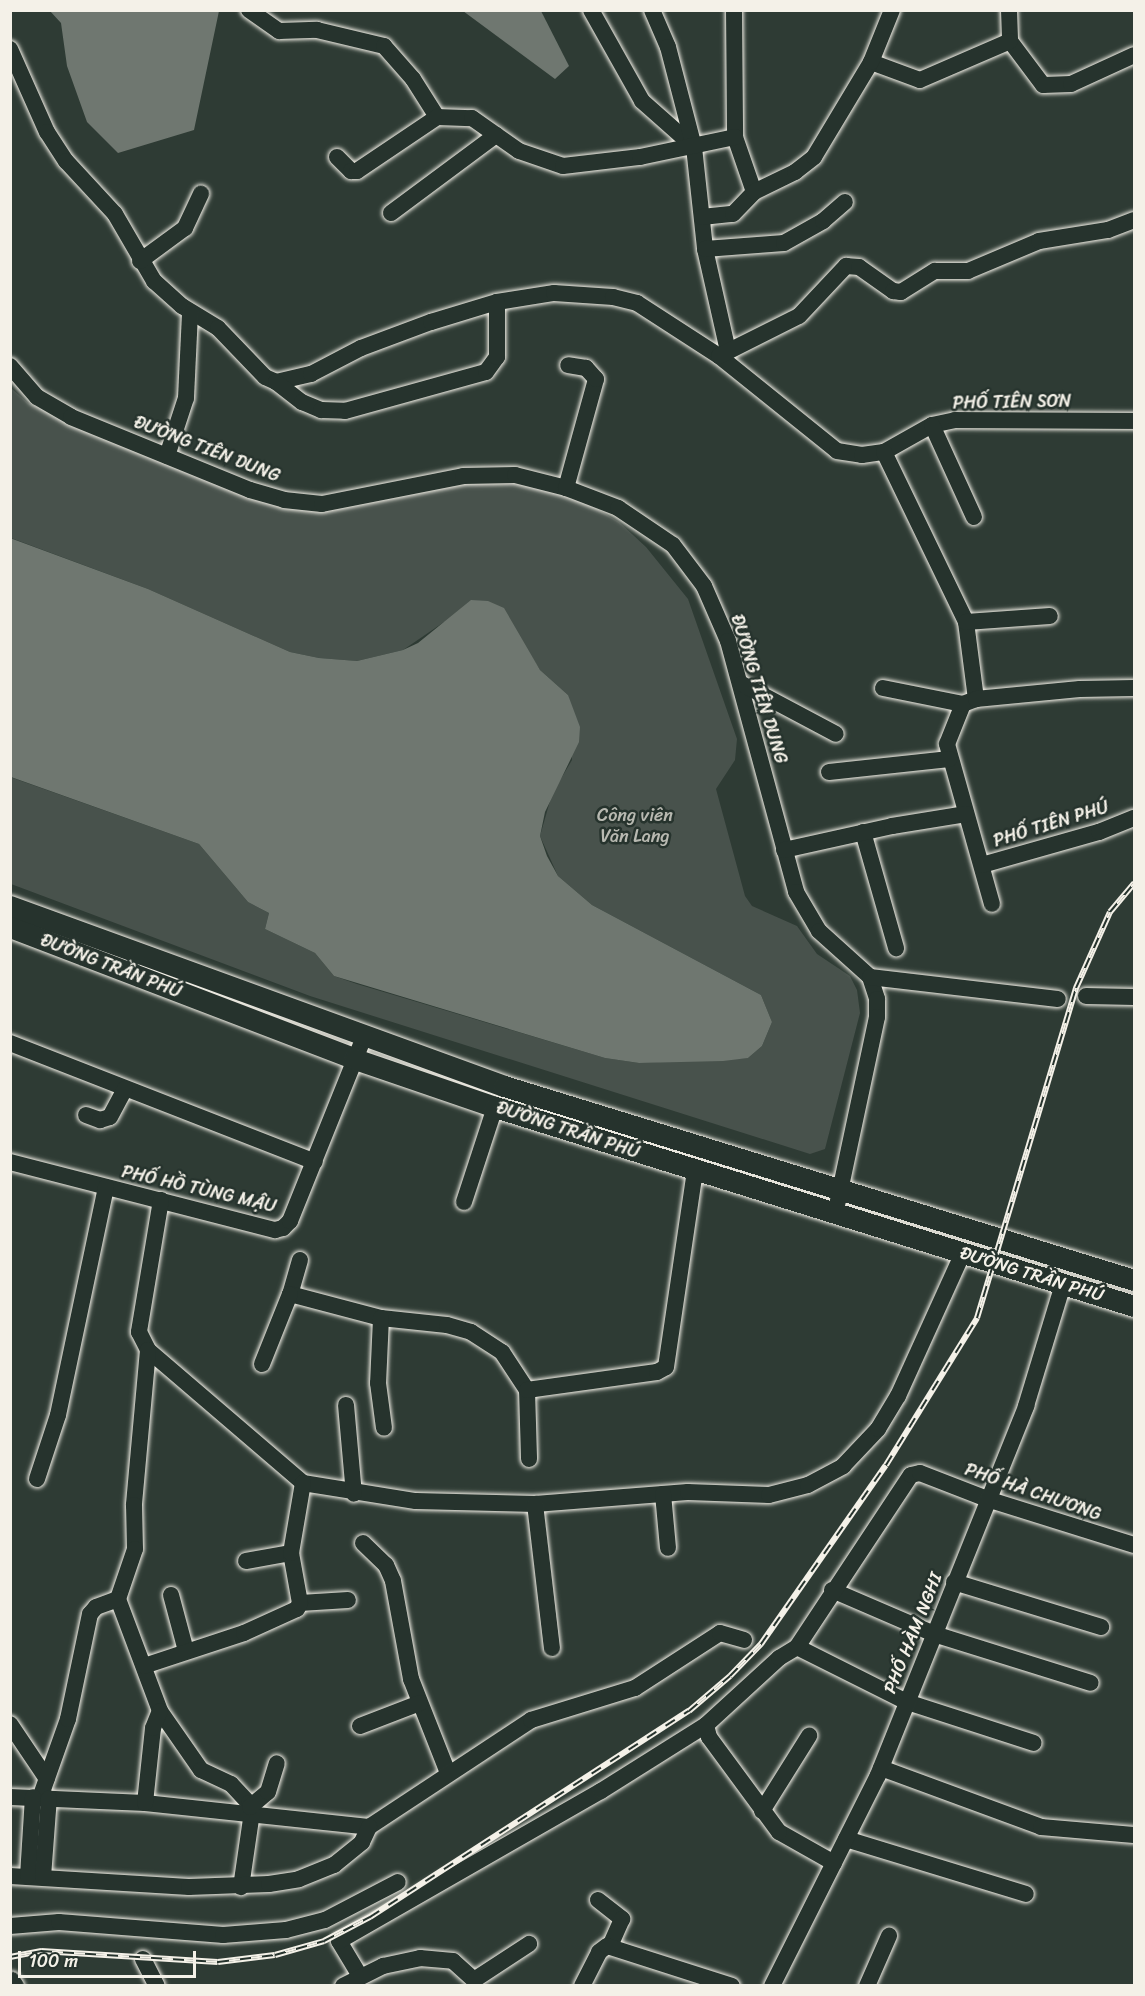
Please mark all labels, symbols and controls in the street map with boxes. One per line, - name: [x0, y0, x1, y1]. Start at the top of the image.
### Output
- street label: PHỐ TIÊN SƠN: [952, 390, 1072, 414]
- street label: ĐƯỜNG TIÊN DUNG: [130, 411, 284, 487]
- street label: ĐƯỜNG TIÊN DUNG: [726, 611, 792, 767]
- street label: PHỐ TIÊN PHÚ: [990, 796, 1112, 852]
- park label: Công viên Văn Lang: [597, 805, 673, 848]
- street label: ĐƯỜNG TRẦN PHÚ: [37, 929, 185, 1003]
- street label: ĐƯỜNG TRẦN PHÚ: [493, 1096, 643, 1164]
- street label: PHỐ HỒ TÙNG MẬU: [120, 1161, 278, 1217]
- street label: ĐƯỜNG TRẦN PHÚ: [957, 1242, 1107, 1306]
- street label: PHỐ HÀ CHƯƠNG: [962, 1459, 1104, 1525]
- street label: PHỐ HÀM NGHI: [879, 1570, 947, 1696]
- scale bar: [21, 1939, 200, 1977]
- text: 100 m: [29, 1945, 78, 1977]

